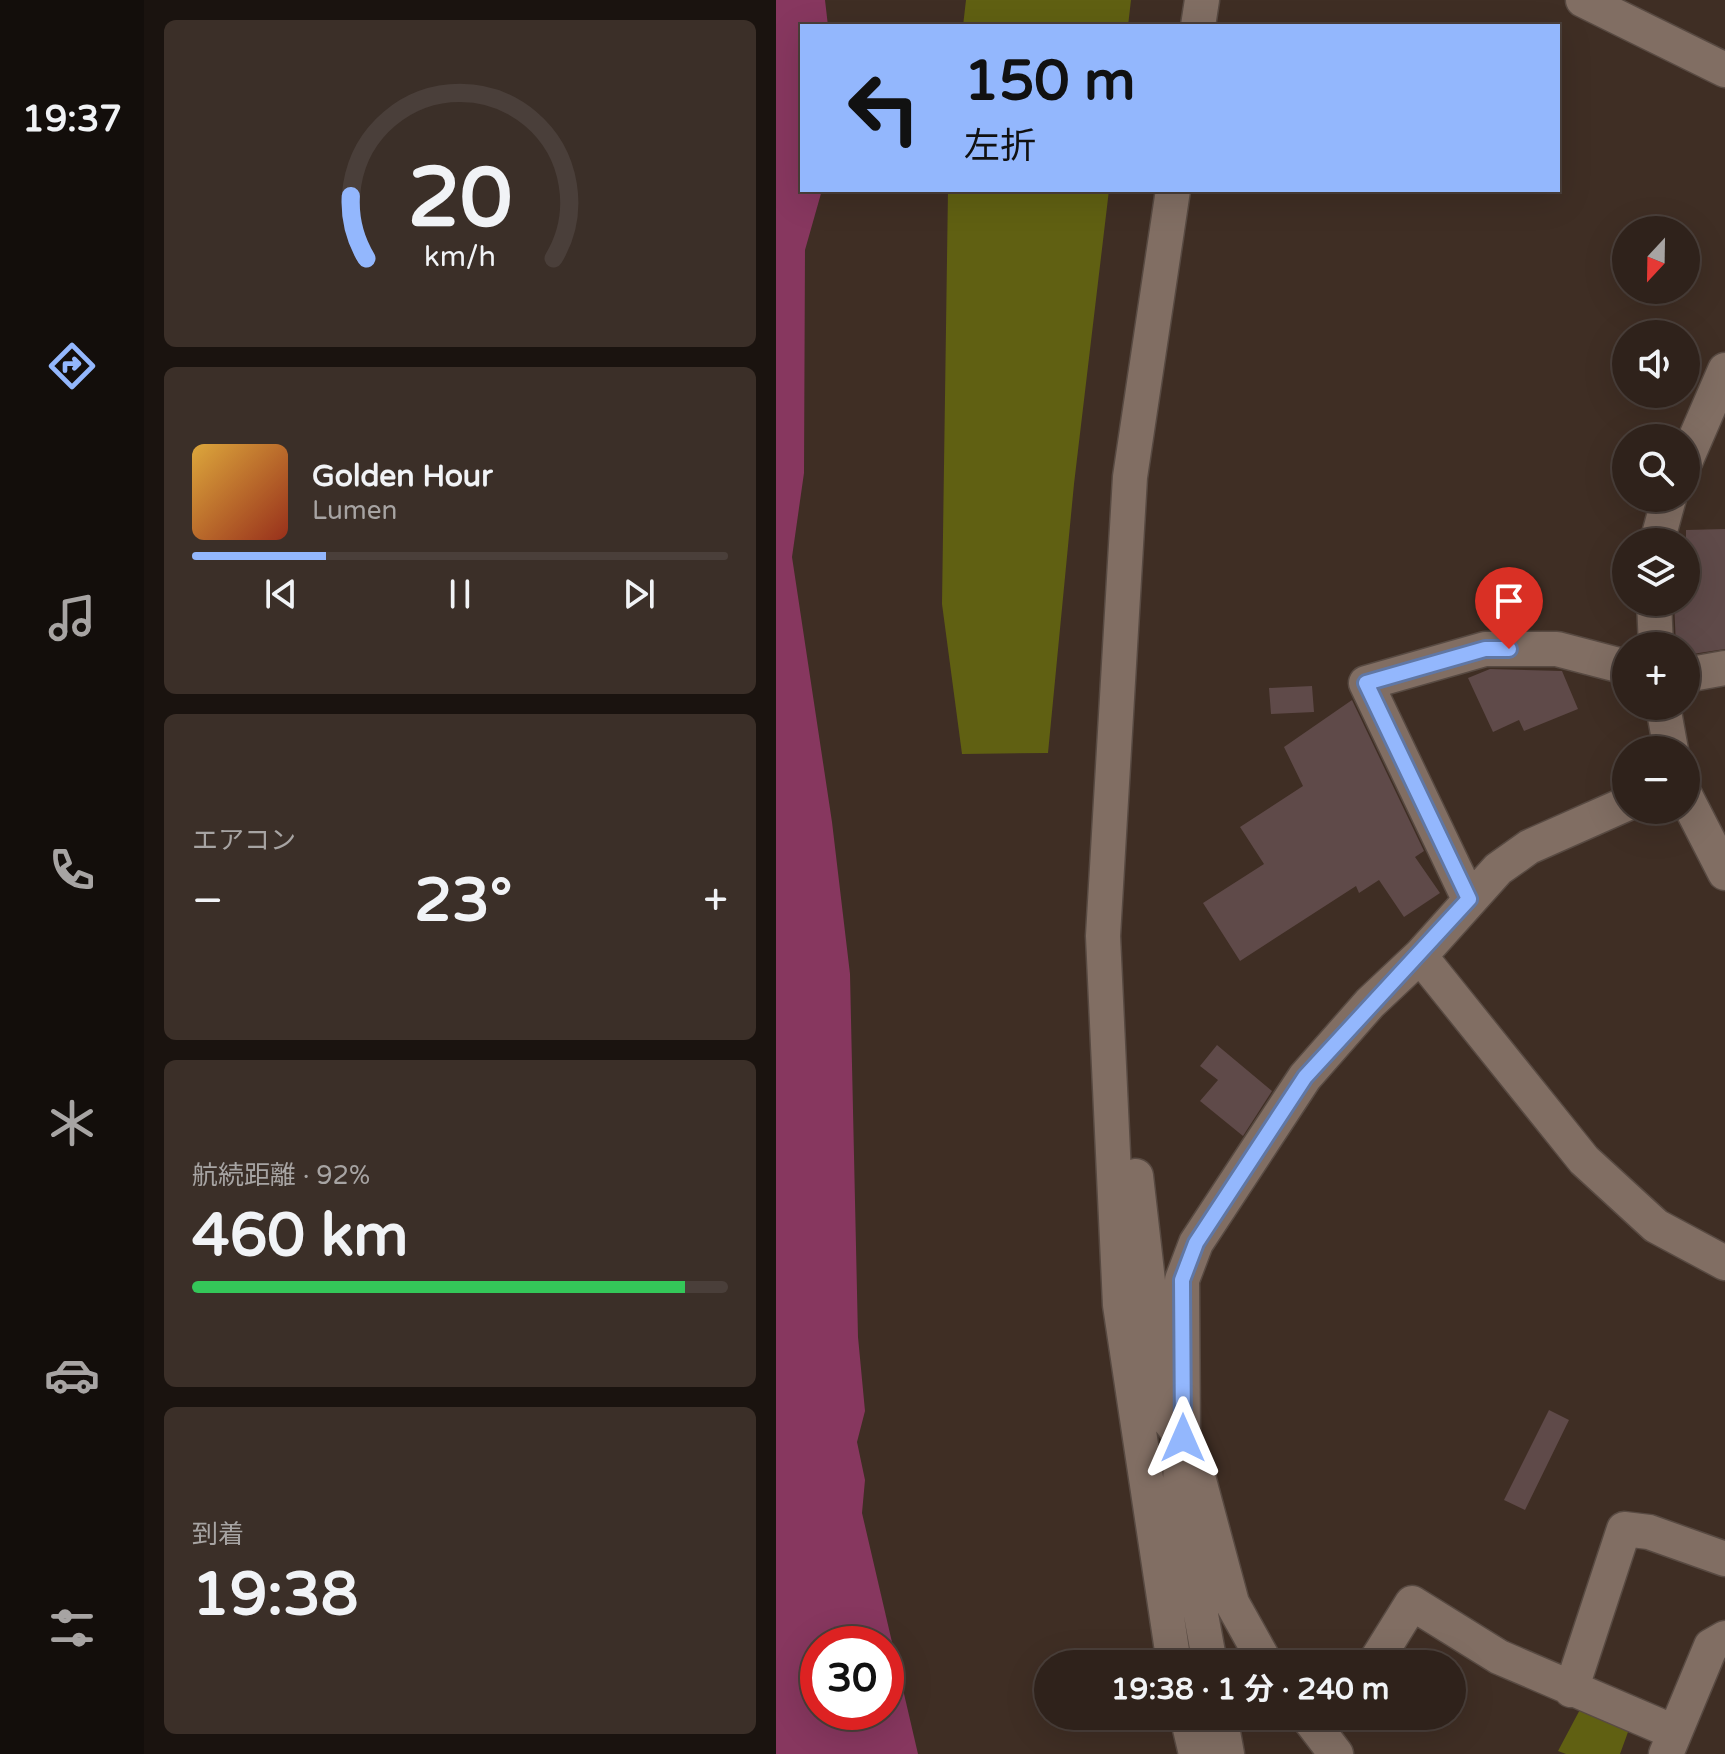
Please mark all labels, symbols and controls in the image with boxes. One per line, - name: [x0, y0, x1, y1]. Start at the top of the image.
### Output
- text: 150 m: [964, 48, 1135, 115]
- icon: left: [832, 56, 936, 160]
- text: 19:37: [22, 98, 122, 141]
- text: 左折: [964, 125, 1036, 168]
- text: 20: [408, 149, 512, 249]
- north arrow: [1612, 216, 1700, 304]
- map controls: [1612, 216, 1700, 824]
- text: km/h: [424, 241, 496, 275]
- button: sound: [1612, 320, 1700, 408]
- icon: directions: [44, 338, 100, 394]
- button: search: [1612, 424, 1700, 512]
- text: Golden Hour: [312, 458, 493, 495]
- text: Lumen: [312, 495, 397, 526]
- button: layers: [1612, 528, 1700, 616]
- pin: [1475, 567, 1543, 649]
- icon: previous: [259, 572, 303, 616]
- icon: pause: [438, 572, 482, 616]
- icon: next: [617, 572, 661, 616]
- icon: arrive: [1487, 579, 1531, 623]
- icon: music: [44, 590, 100, 646]
- button: +: [1612, 632, 1700, 720]
- button: −: [1612, 736, 1700, 824]
- text: エアコン: [192, 825, 296, 856]
- icon: phone: [44, 842, 100, 898]
- text: 23°: [414, 865, 512, 937]
- text: −: [192, 875, 223, 928]
- text: +: [703, 875, 728, 928]
- icon: climate: [44, 1095, 100, 1151]
- text: 航続距離 · 92%: [192, 1160, 370, 1191]
- text: 460 km: [192, 1200, 408, 1272]
- icon: car: [44, 1347, 100, 1403]
- position arrow: [1141, 1396, 1225, 1480]
- text: 到着: [192, 1519, 244, 1550]
- text: 19:38: [192, 1559, 358, 1631]
- icon: filters: [44, 1600, 100, 1656]
- speed limit sign: 30: [800, 1626, 904, 1730]
- text: 19:38 · 1 分 · 240 m: [1111, 1671, 1389, 1708]

